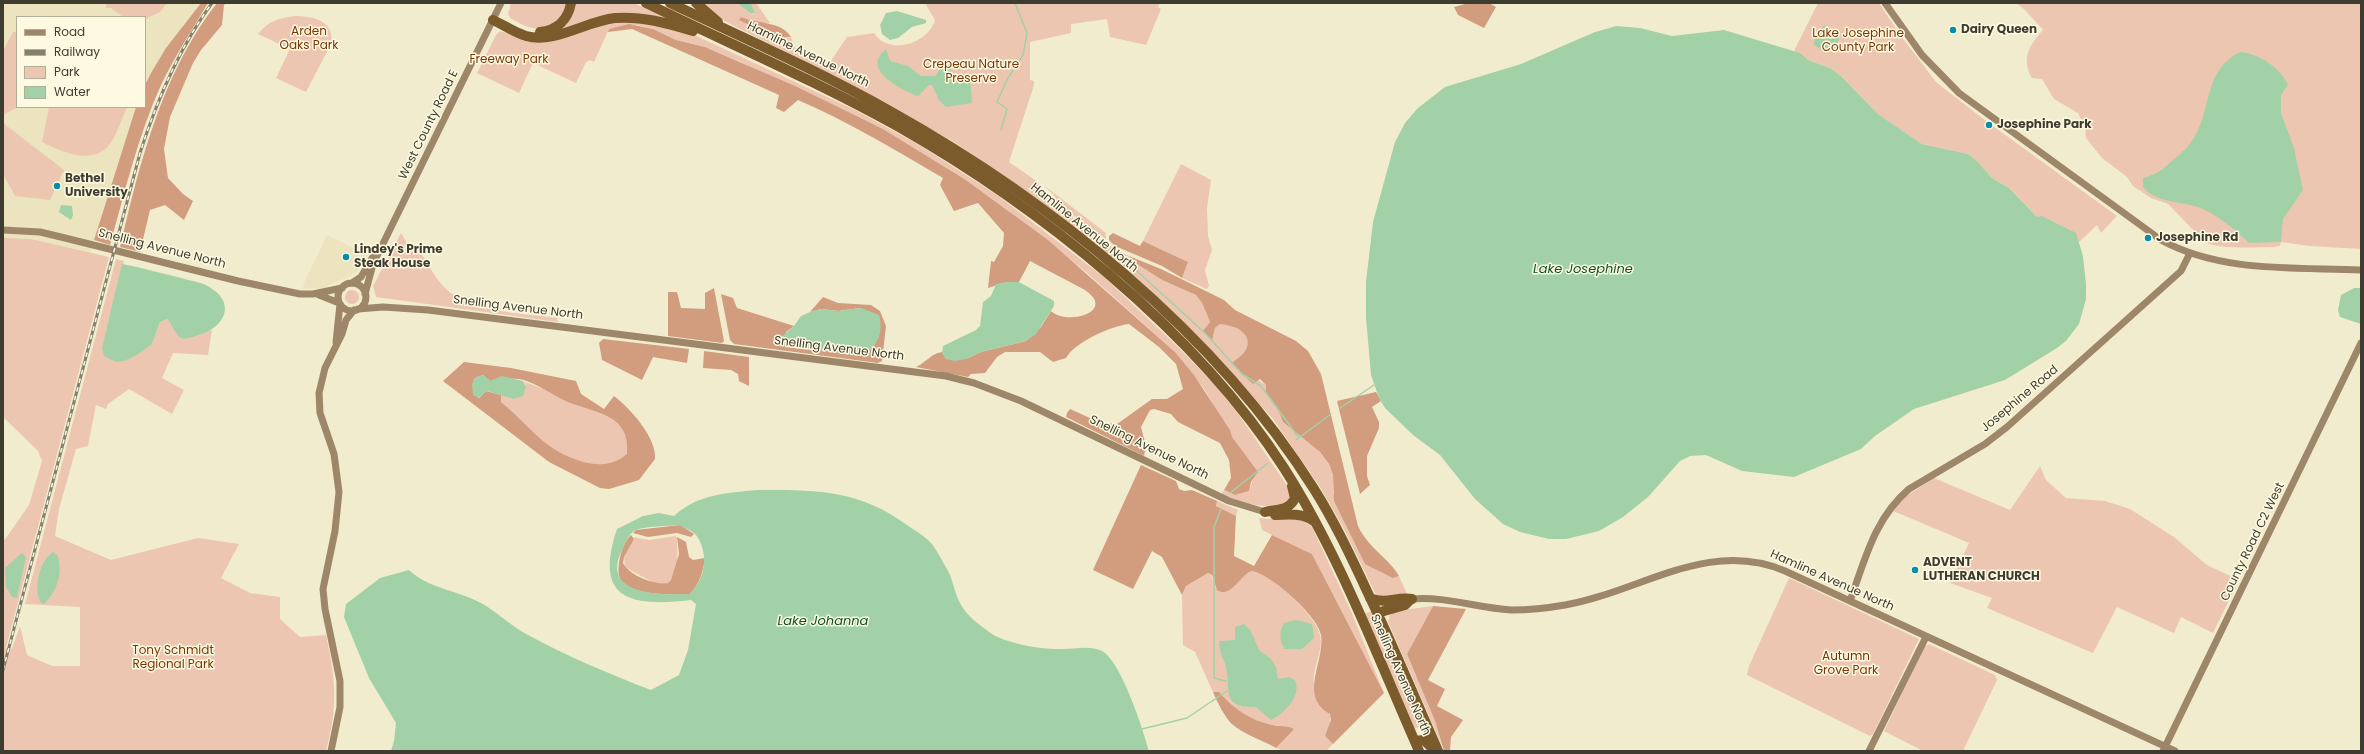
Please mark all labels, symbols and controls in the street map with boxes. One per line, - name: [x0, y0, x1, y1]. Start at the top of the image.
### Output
- legend: [16, 16, 146, 108]
- street label: Hamline Avenue North: [745, 19, 871, 91]
- text: Road: [54, 23, 85, 40]
- place label: Dairy Queen: [1961, 23, 2037, 37]
- park label: Arden Oaks Park: [280, 25, 338, 53]
- marker: Dairy Queen: [1948, 25, 1958, 35]
- park label: Lake Josephine County Park: [1812, 27, 1904, 55]
- text: Railway: [54, 43, 100, 60]
- park label: Freeway Park: [469, 53, 549, 67]
- park label: Crepeau Nature Preserve: [923, 58, 1019, 86]
- text: Park: [54, 63, 80, 80]
- street label: West County Road E: [396, 68, 462, 182]
- text: Water: [54, 83, 90, 100]
- place label: Josephine Park: [1997, 118, 2092, 132]
- marker: Josephine Park: [1984, 120, 1994, 130]
- place label: Bethel University: [65, 172, 128, 200]
- street label: Hamline Avenue North: [1027, 180, 1141, 276]
- marker: Bethel University: [52, 181, 62, 191]
- street label: Snelling Avenue North: [97, 226, 227, 272]
- place label: Josephine Rd: [2156, 231, 2238, 245]
- marker: Josephine Rd: [2143, 233, 2153, 243]
- place label: Lindey's Prime Steak House: [354, 243, 443, 271]
- marker: Lindey's Prime Steak House: [341, 252, 351, 262]
- water label: Lake Josephine: [1533, 262, 1633, 278]
- street label: Snelling Avenue North: [452, 293, 584, 323]
- street label: Snelling Avenue North: [773, 334, 905, 364]
- street label: Josephine Road: [1979, 363, 2061, 435]
- street label: Snelling Avenue North: [1087, 413, 1211, 483]
- street label: County Road C2 West: [2218, 480, 2288, 604]
- street label: Hamline Avenue North: [1768, 547, 1896, 615]
- place label: ADVENT LUTHERAN CHURCH: [1923, 556, 2040, 584]
- marker: ADVENT LUTHERAN CHURCH: [1910, 565, 1920, 575]
- street label: Snelling Avenue North: [1367, 612, 1433, 738]
- water label: Lake Johanna: [778, 614, 868, 630]
- park label: Tony Schmidt Regional Park: [132, 644, 214, 672]
- park label: Autumn Grove Park: [1814, 650, 1878, 678]

